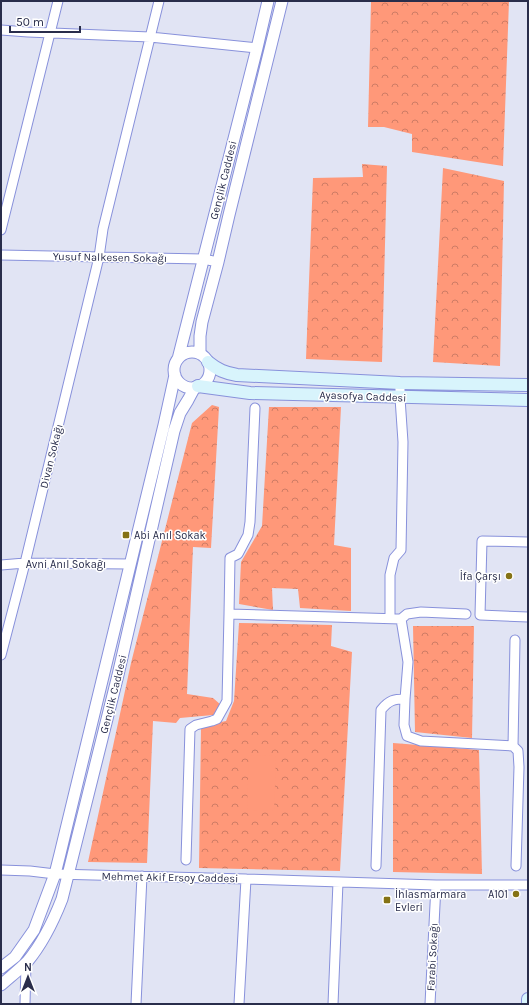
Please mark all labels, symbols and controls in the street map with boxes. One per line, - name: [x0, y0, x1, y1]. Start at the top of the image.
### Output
- scale bar: [10, 8, 80, 34]
- text: 50 m: [16, 15, 44, 29]
- street label: Gençlik Caddesi: [207, 139, 240, 221]
- street label: Yusuf Nalkesen Sokağı: [53, 250, 167, 265]
- street label: Ayasofya Caddesi: [319, 388, 407, 405]
- street label: Divan Sokağı: [37, 423, 66, 490]
- place label: Abi Anıl Sokak: [134, 529, 206, 542]
- marker: Abi Anıl Sokak: [121, 530, 131, 540]
- street label: Avni Anıl Sokağı: [26, 558, 106, 571]
- place label: İfa Çarşı: [460, 569, 501, 583]
- marker: İfa Çarşı: [504, 571, 514, 581]
- street label: Gençlik Caddesi: [97, 653, 130, 735]
- street label: Mehmet Akif Ersoy Caddesi: [102, 870, 238, 885]
- place label: İhlasmarmara Evleri: [395, 887, 466, 914]
- place label: A101: [488, 888, 508, 901]
- marker: A101: [511, 889, 521, 899]
- marker: İhlasmarmara Evleri: [382, 895, 392, 905]
- street label: Farabi Sokağı: [424, 923, 441, 992]
- north arrow: [8, 957, 48, 997]
- text: N: [24, 961, 32, 974]

